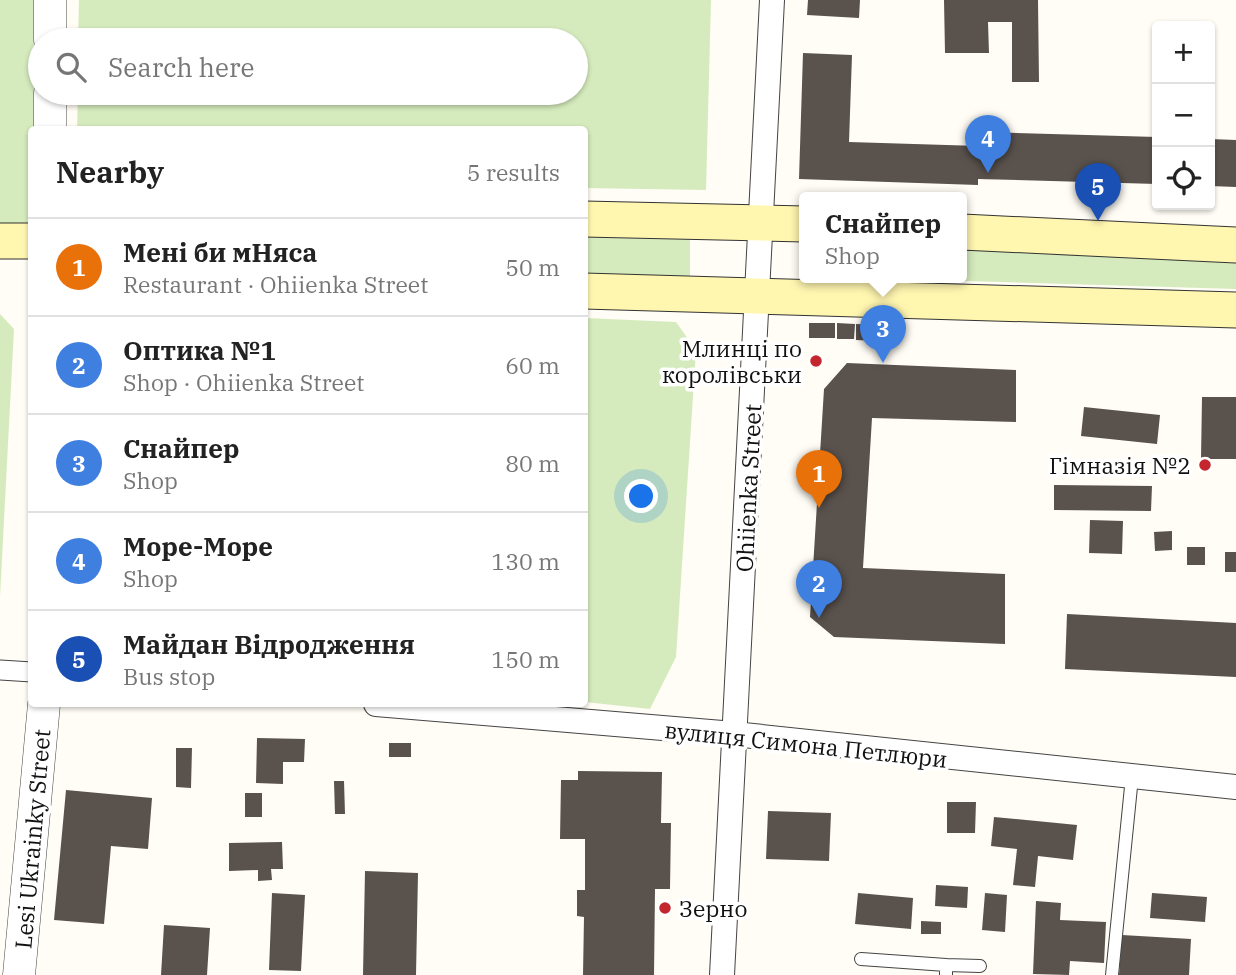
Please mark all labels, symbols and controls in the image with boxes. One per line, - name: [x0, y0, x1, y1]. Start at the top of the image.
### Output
- map controls: [1152, 21, 1215, 210]
- button: +: [1152, 21, 1215, 84]
- search box: [28, 28, 588, 105]
- icon: search: [52, 48, 90, 86]
- text: Search here: [108, 50, 254, 84]
- button: −: [1152, 84, 1215, 147]
- pin: 4: [965, 115, 1011, 173]
- button: locate: [1152, 147, 1215, 210]
- text: Nearby: [56, 152, 164, 191]
- text: 5 results: [467, 157, 560, 187]
- pin: 5: [1075, 163, 1121, 221]
- popup: [799, 192, 967, 283]
- text: Снайпер: [825, 206, 941, 240]
- text: Мені би мНяса: [123, 235, 317, 269]
- text: Shop: [825, 240, 880, 270]
- text: 1: [72, 252, 86, 282]
- text: 50 m: [505, 252, 560, 282]
- text: Restaurant · Ohiienka Street: [123, 269, 428, 299]
- pin: 3: [860, 305, 906, 363]
- text: Оптика №1: [123, 333, 276, 367]
- place label: Млинці по королівськи: [662, 333, 802, 389]
- text: 2: [72, 350, 86, 380]
- text: 60 m: [505, 350, 560, 380]
- marker: Млинці по королівськи: [808, 353, 824, 369]
- text: Shop · Ohiienka Street: [123, 367, 364, 397]
- street label: Ohiienka Street: [729, 403, 767, 573]
- text: Снайпер: [123, 431, 239, 465]
- text: 3: [72, 448, 86, 478]
- text: 80 m: [505, 448, 560, 478]
- pin: 1: [796, 450, 842, 508]
- place label: Гімназія №2: [1049, 450, 1191, 480]
- marker: Гімназія №2: [1197, 457, 1213, 473]
- text: Shop: [123, 465, 178, 495]
- your location: [624, 479, 658, 513]
- text: Море-Море: [123, 529, 273, 563]
- text: 4: [72, 546, 86, 576]
- text: 130 m: [491, 546, 560, 576]
- pin: 2: [796, 560, 842, 618]
- text: Shop: [123, 563, 178, 593]
- text: Майдан Відродження: [123, 627, 415, 661]
- text: 5: [72, 644, 86, 674]
- text: 150 m: [491, 644, 560, 674]
- text: Bus stop: [123, 661, 215, 691]
- street label: вулиця Симона Петлюри: [663, 714, 949, 774]
- street label: Lesi Ukrainky Street: [7, 728, 57, 950]
- place label: Зерно: [679, 893, 747, 923]
- marker: Зерно: [657, 900, 673, 916]

